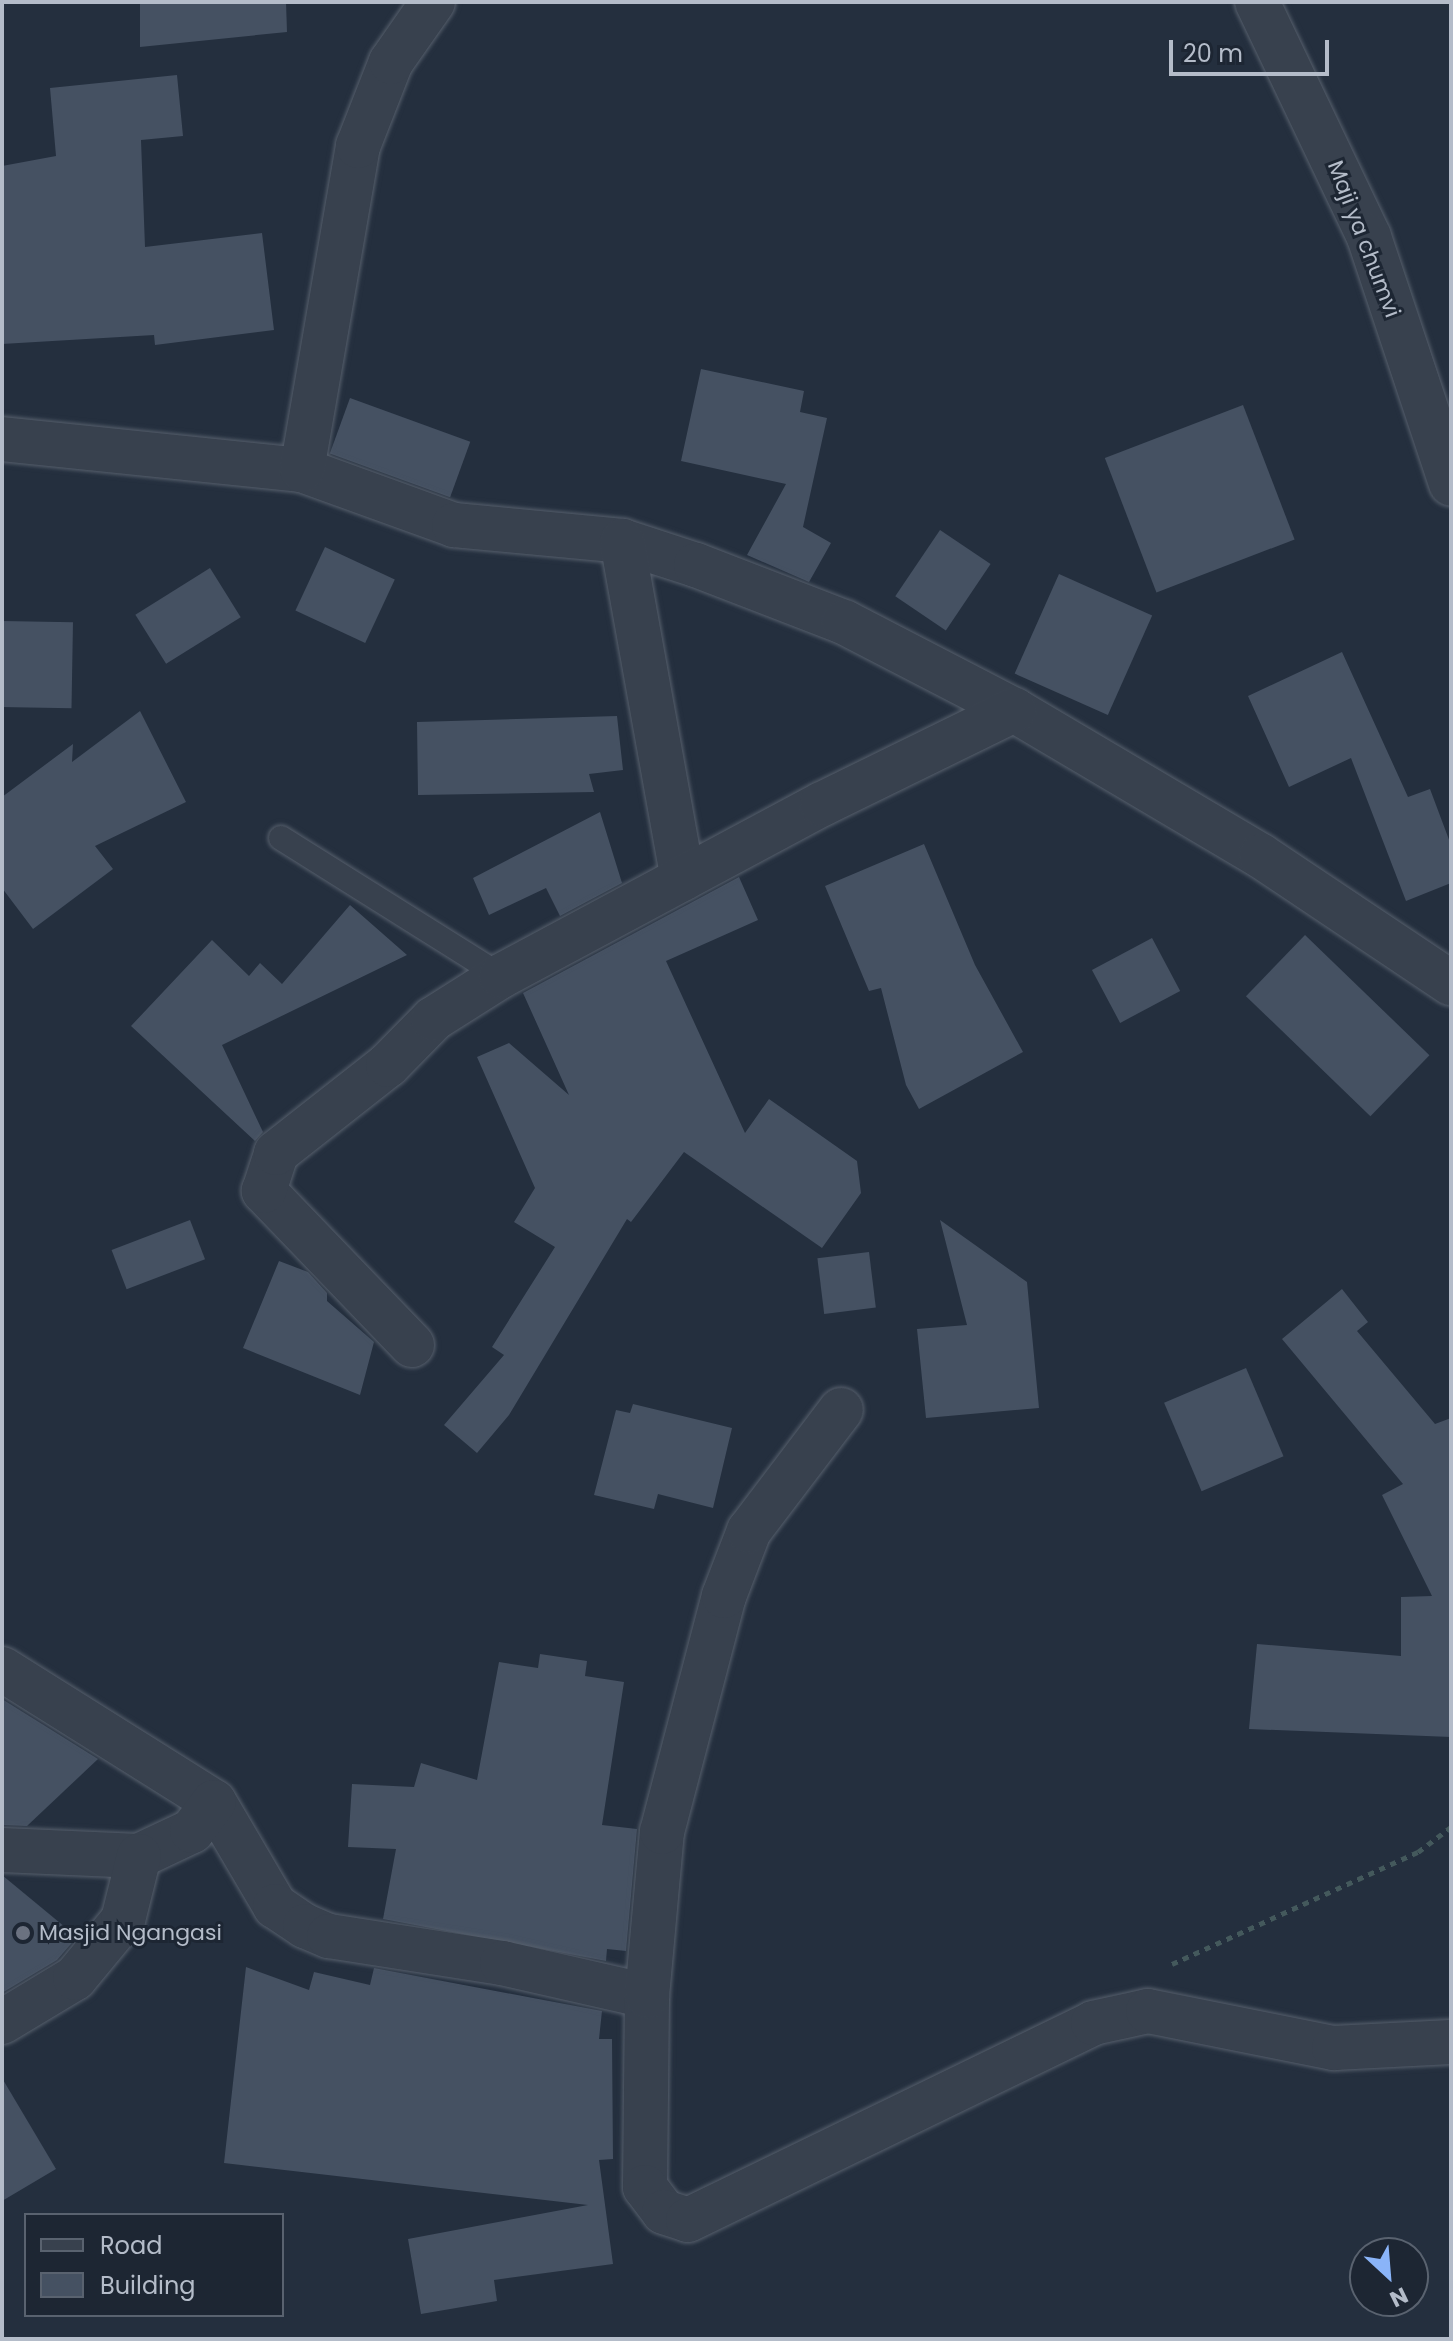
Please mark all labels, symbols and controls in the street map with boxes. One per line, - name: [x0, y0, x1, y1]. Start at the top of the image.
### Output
- scale bar: [1173, 24, 1333, 74]
- text: 20 m: [1183, 37, 1243, 70]
- street label: Maji ya chumvi: [1322, 157, 1406, 321]
- place label: Masjid Ngangasi: [39, 1920, 222, 1946]
- marker: Masjid Ngangasi: [14, 1924, 32, 1942]
- legend: [24, 2213, 284, 2317]
- text: Road: [100, 2229, 162, 2262]
- north arrow: [1349, 2237, 1429, 2317]
- text: Building: [100, 2269, 196, 2302]
- text: N: [1385, 2280, 1413, 2315]

